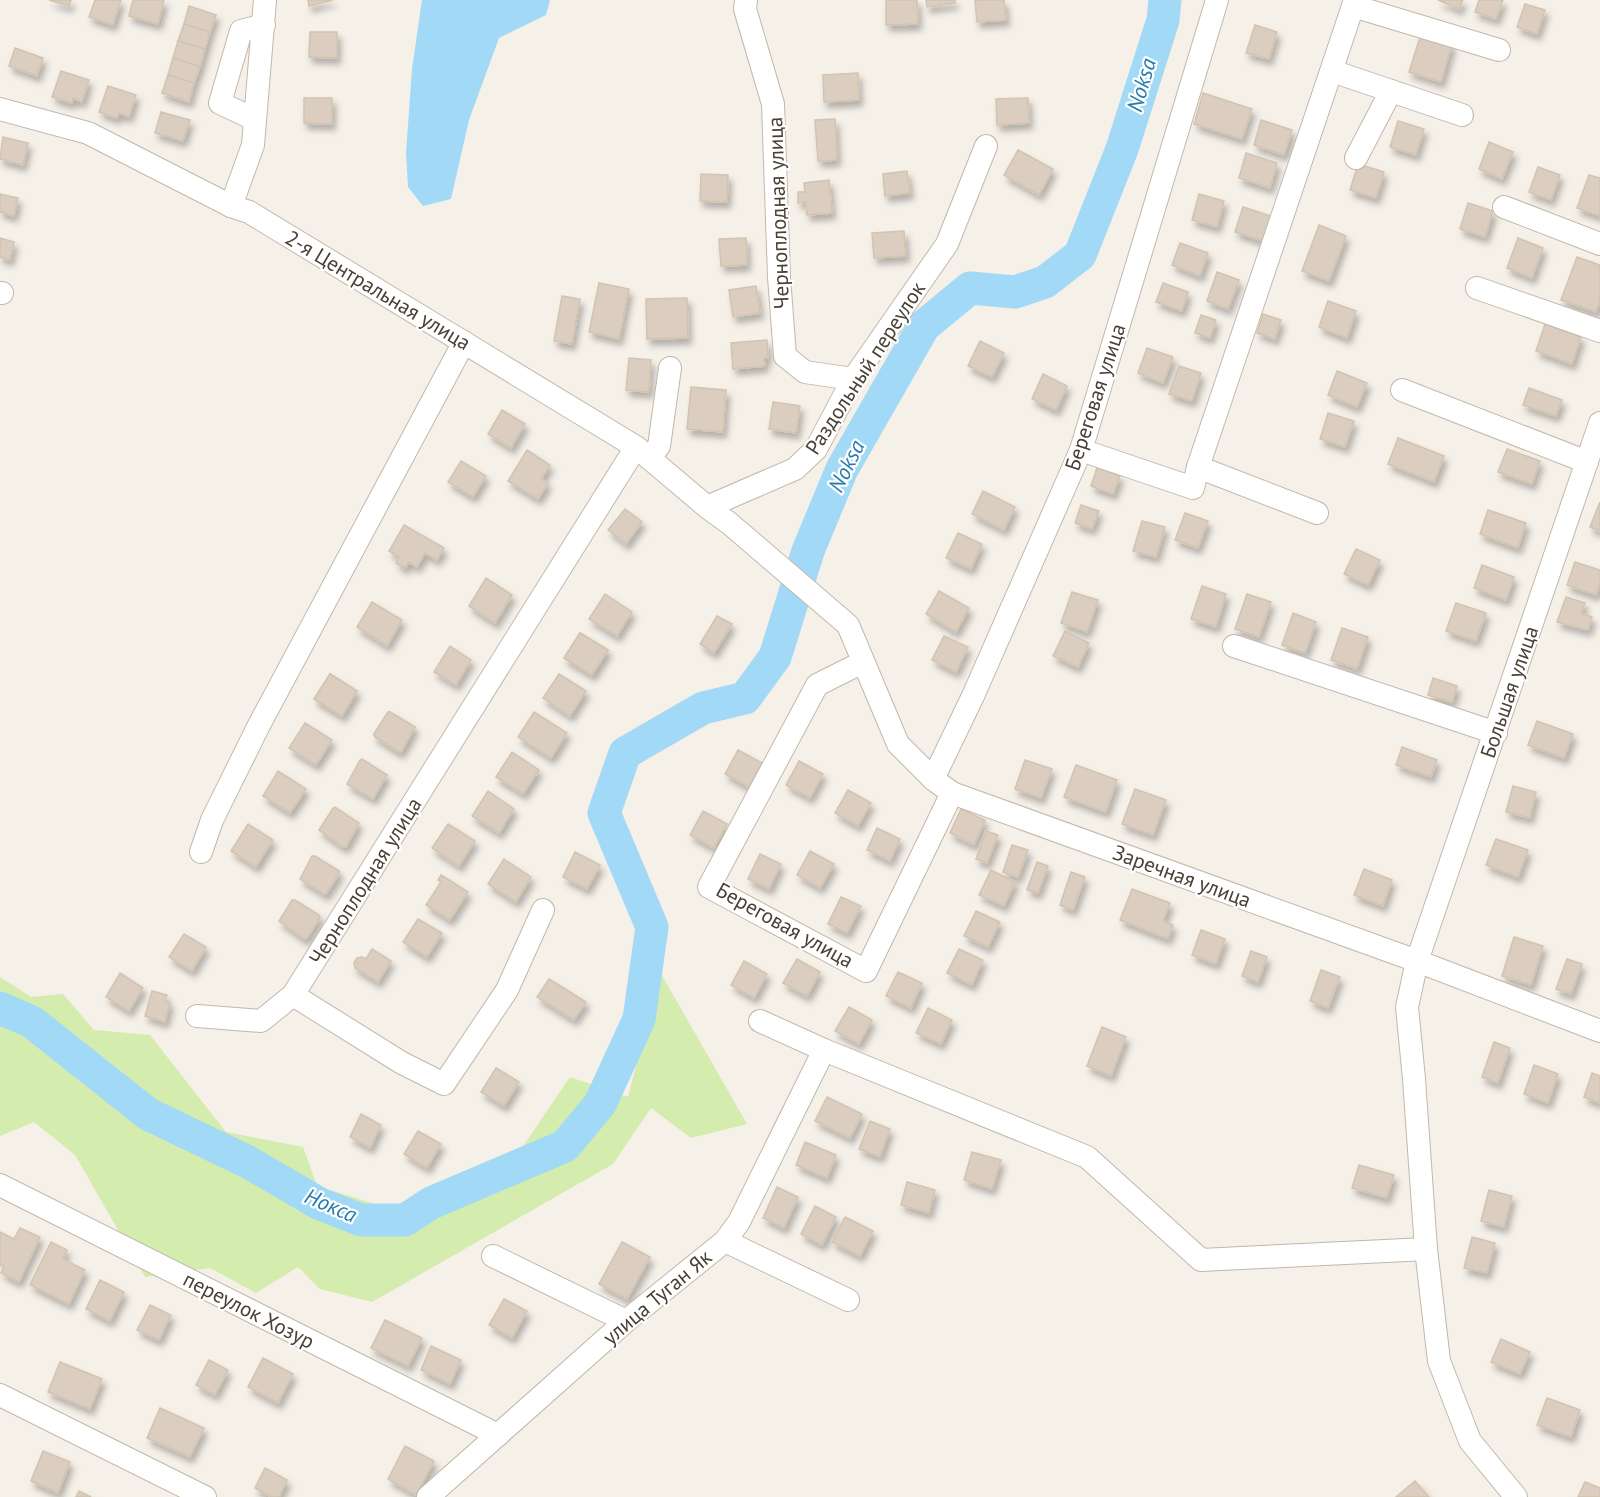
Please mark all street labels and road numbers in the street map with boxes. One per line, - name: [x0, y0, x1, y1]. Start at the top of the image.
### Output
- street label: Черноплодная улица: [761, 116, 795, 310]
- street label: 2-я Центральная улица: [280, 224, 476, 356]
- street label: Раздольный переулок: [799, 276, 931, 460]
- street label: Береговая улица: [1059, 320, 1131, 474]
- street label: Большая улица: [1474, 622, 1544, 762]
- street label: Черноплодная улица: [303, 792, 427, 970]
- street label: Заречная улица: [1109, 839, 1255, 913]
- street label: Береговая улица: [712, 876, 858, 974]
- street label: улица Туган Як: [597, 1244, 717, 1350]
- street label: переулок Хозур: [179, 1265, 319, 1355]

